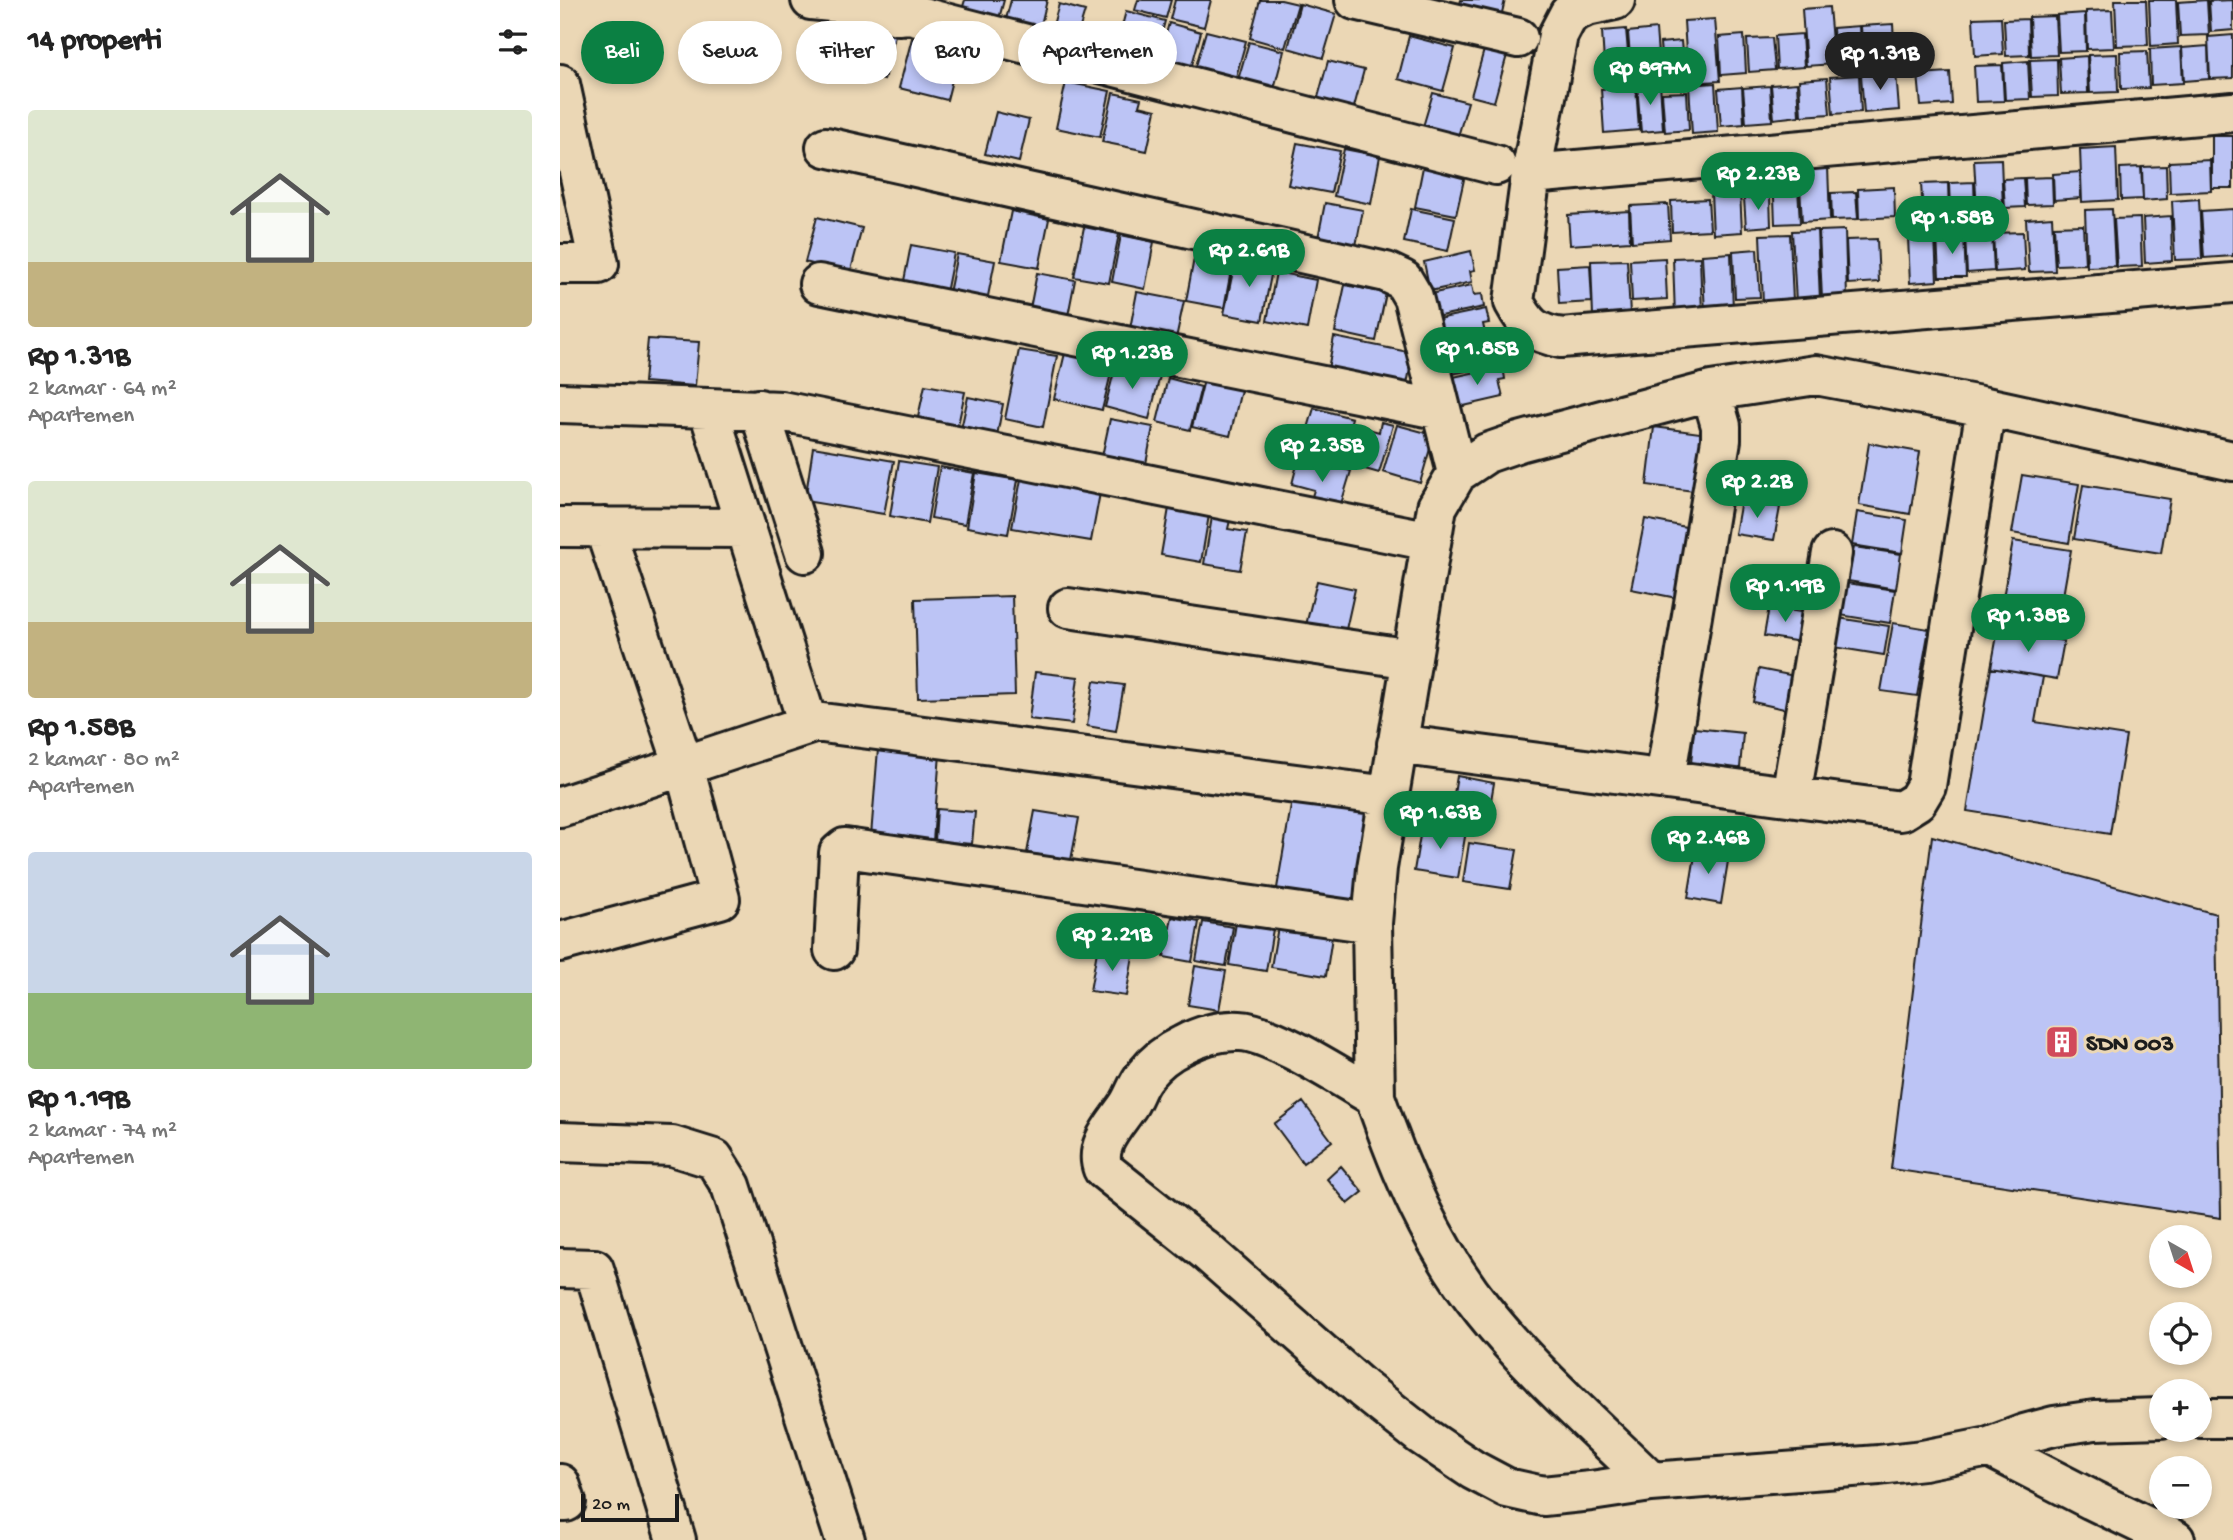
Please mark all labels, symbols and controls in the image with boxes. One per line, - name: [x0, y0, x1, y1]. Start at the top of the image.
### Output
- chip: Beli: [581, 21, 664, 84]
- chip: Sewa: [678, 21, 782, 84]
- chip: Filter: [796, 21, 897, 84]
- chip: Baru: [911, 21, 1004, 84]
- chip: Apartemen: [1018, 21, 1177, 84]
- icon: filters: [494, 23, 532, 61]
- text: 14 properti: [28, 25, 162, 60]
- pin: Rp 1.31B: [1808, 32, 1952, 92]
- text: Rp 1.31B: [1841, 41, 1919, 68]
- pin: Rp 897M: [1585, 48, 1715, 107]
- text: Rp 897M: [1610, 56, 1690, 83]
- pin: Rp 2.23B: [1686, 152, 1830, 212]
- icon: home: [217, 155, 343, 281]
- text: Rp 2.23B: [1717, 161, 1799, 188]
- pin: Rp 1.58B: [1880, 196, 2024, 256]
- text: Rp 1.58B: [1911, 205, 1993, 232]
- pin: Rp 2.61B: [1177, 230, 1321, 289]
- text: Rp 2.61B: [1209, 238, 1289, 265]
- pin: Rp 1.85B: [1405, 328, 1549, 387]
- pin: Rp 1.23B: [1060, 332, 1204, 391]
- text: Rp 1.85B: [1436, 336, 1518, 363]
- text: Rp 1.23B: [1092, 340, 1172, 367]
- text: Rp 1.31B: [28, 341, 130, 376]
- text: 2 kamar · 64 m²: [28, 376, 177, 403]
- text: Apartemen: [28, 403, 134, 430]
- pin: Rp 2.35B: [1250, 424, 1394, 484]
- text: Rp 2.35B: [1280, 433, 1364, 460]
- pin: Rp 2.2B: [1692, 461, 1822, 520]
- text: Rp 2.2B: [1722, 469, 1792, 496]
- icon: home: [217, 526, 343, 652]
- pin: Rp 1.19B: [1713, 564, 1857, 624]
- text: Rp 1.19B: [1746, 573, 1824, 600]
- pin: Rp 1.38B: [1956, 594, 2100, 654]
- text: Rp 1.38B: [1987, 603, 2069, 630]
- text: Rp 1.58B: [28, 712, 135, 747]
- text: 2 kamar · 80 m²: [28, 747, 180, 774]
- text: Apartemen: [28, 774, 134, 801]
- pin: Rp 1.63B: [1368, 792, 1512, 851]
- text: Rp 1.63B: [1400, 800, 1480, 827]
- pin: Rp 2.46B: [1636, 816, 1780, 876]
- text: Rp 2.46B: [1667, 825, 1749, 852]
- icon: home: [217, 897, 343, 1023]
- pin: Rp 2.21B: [1040, 914, 1184, 973]
- text: Rp 2.21B: [1072, 922, 1152, 949]
- building icon: SDN 003: [2043, 1023, 2081, 1061]
- place label: SDN 003: [2086, 1031, 2174, 1060]
- text: Rp 1.19B: [28, 1083, 130, 1118]
- text: 2 kamar · 74 m²: [28, 1118, 177, 1145]
- text: Apartemen: [28, 1145, 134, 1172]
- north arrow: [2149, 1225, 2212, 1288]
- map controls: [2149, 1225, 2212, 1519]
- button: locate: [2149, 1302, 2212, 1365]
- button: +: [2149, 1379, 2212, 1442]
- button: −: [2149, 1456, 2212, 1519]
- scale bar: [581, 1491, 679, 1523]
- text: 20 m: [592, 1494, 630, 1517]

